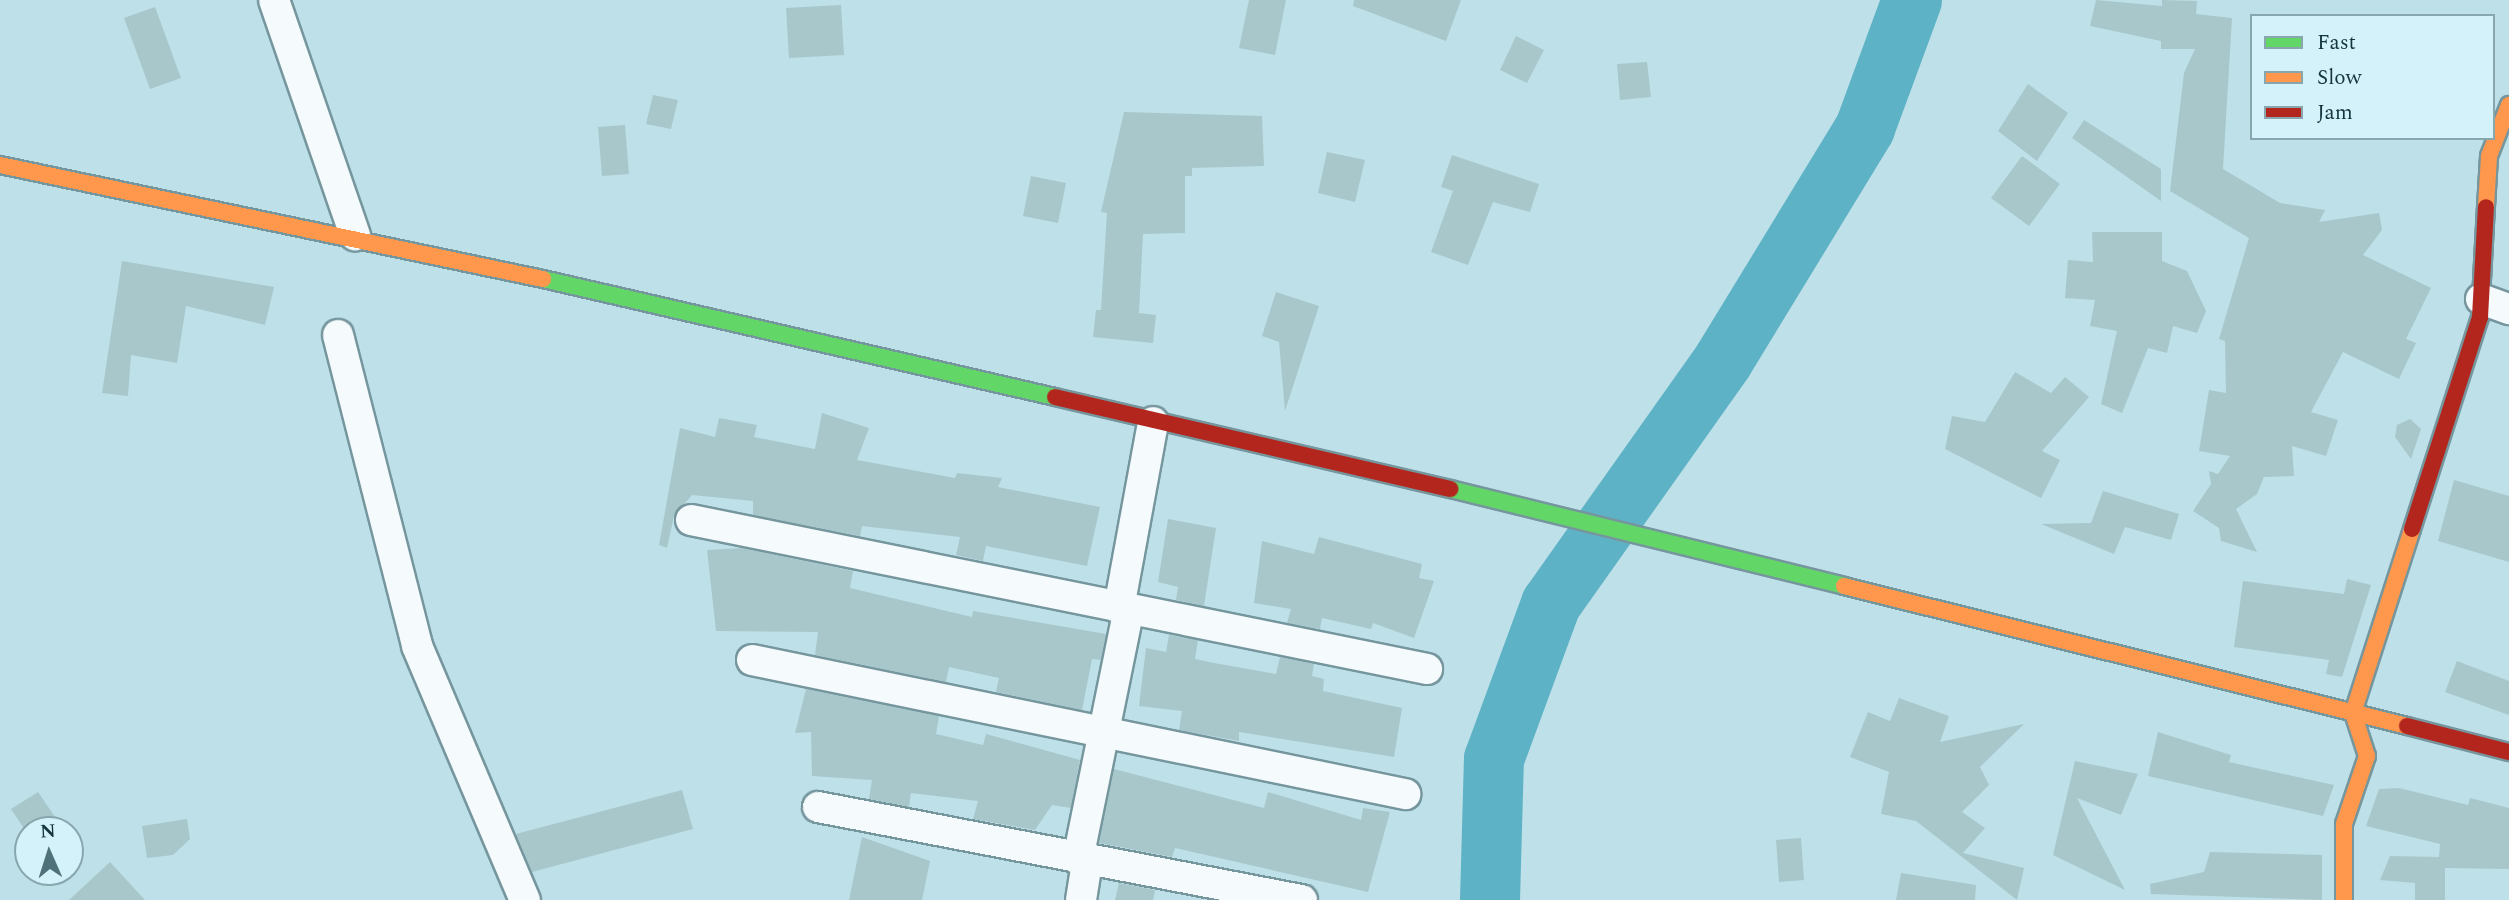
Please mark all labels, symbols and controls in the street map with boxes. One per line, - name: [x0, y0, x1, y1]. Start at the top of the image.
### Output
- legend: [2250, 14, 2495, 140]
- text: Fast: [2317, 27, 2356, 59]
- text: Slow: [2317, 62, 2361, 94]
- text: Jam: [2317, 97, 2353, 129]
- north arrow: [14, 816, 84, 886]
- text: N: [39, 817, 56, 846]

